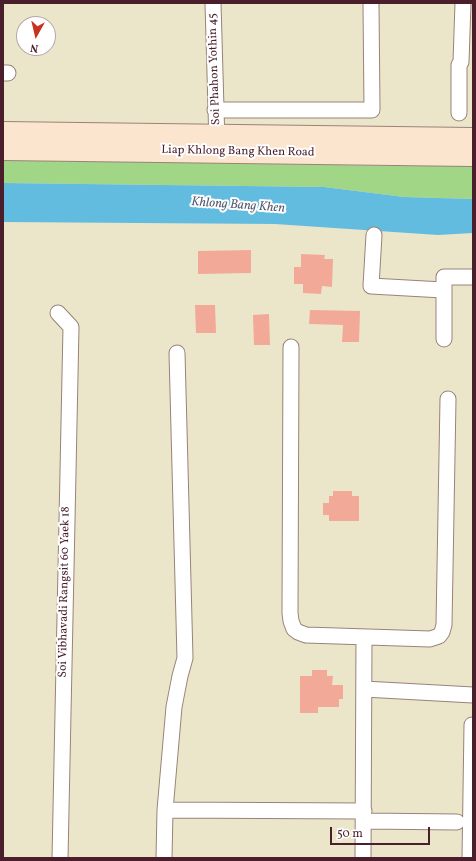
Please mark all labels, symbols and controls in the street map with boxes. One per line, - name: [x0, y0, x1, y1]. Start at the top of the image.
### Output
- street label: Soi Phahon Yothin 45: [206, 13, 224, 125]
- north arrow: [16, 16, 56, 56]
- text: N: [29, 39, 39, 55]
- street label: Liap Khlong Bang Khen Road: [161, 143, 315, 161]
- water label: Khlong Bang Khen: [191, 195, 285, 217]
- street label: Soi Vibhavadi Rangsit 60 Yaek 18: [56, 506, 74, 678]
- scale bar: [332, 819, 432, 845]
- text: 50 m: [337, 826, 363, 842]

